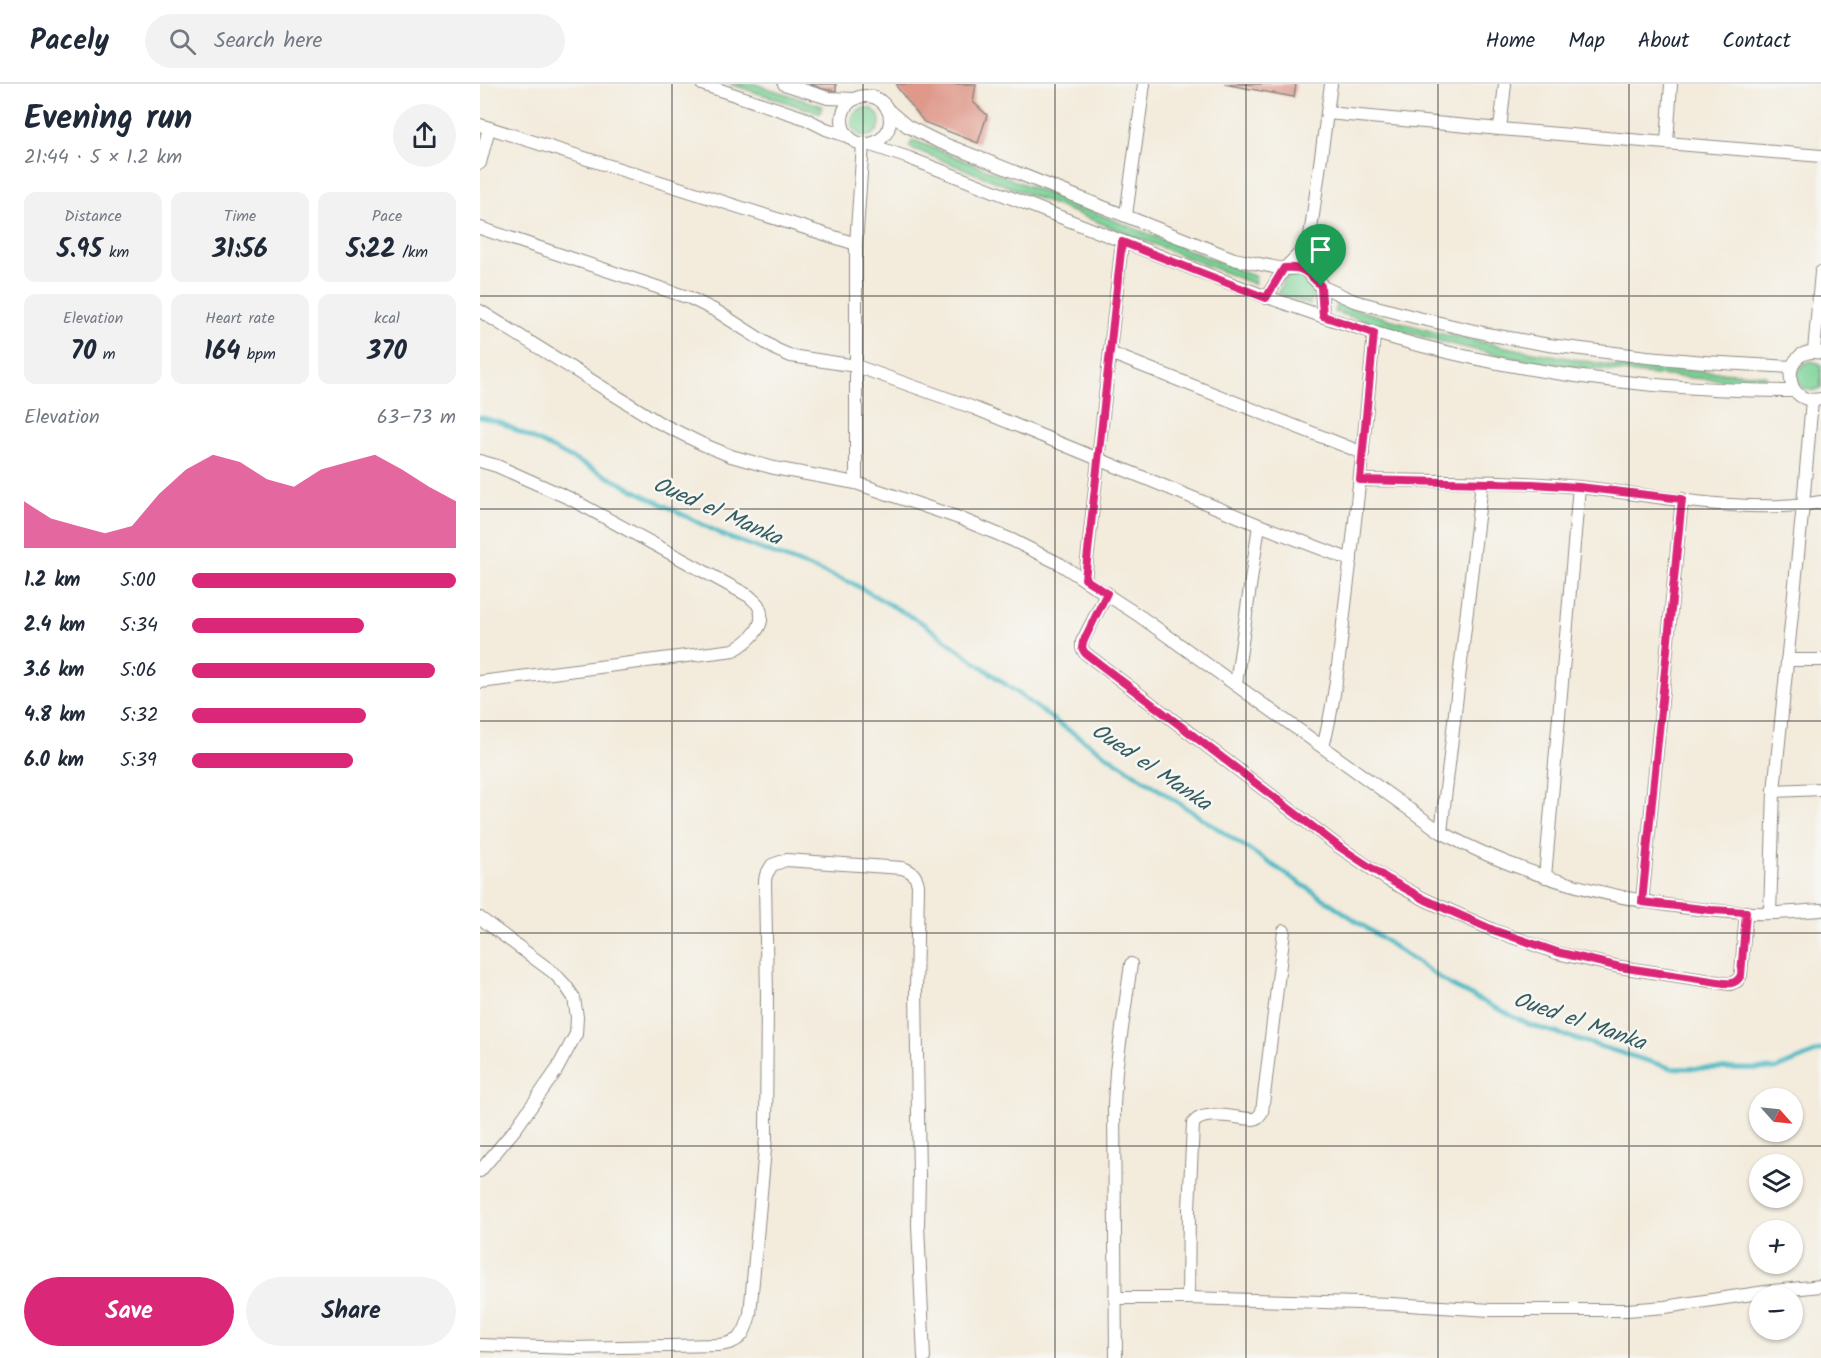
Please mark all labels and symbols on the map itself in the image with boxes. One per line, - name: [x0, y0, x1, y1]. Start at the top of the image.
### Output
- pin: [1295, 224, 1346, 286]
- water label: Oued el Manka: [647, 468, 789, 557]
- water label: Oued el Manka: [1084, 715, 1219, 822]
- water label: Oued el Manka: [1508, 983, 1652, 1062]
- north arrow: [1749, 1088, 1803, 1142]

